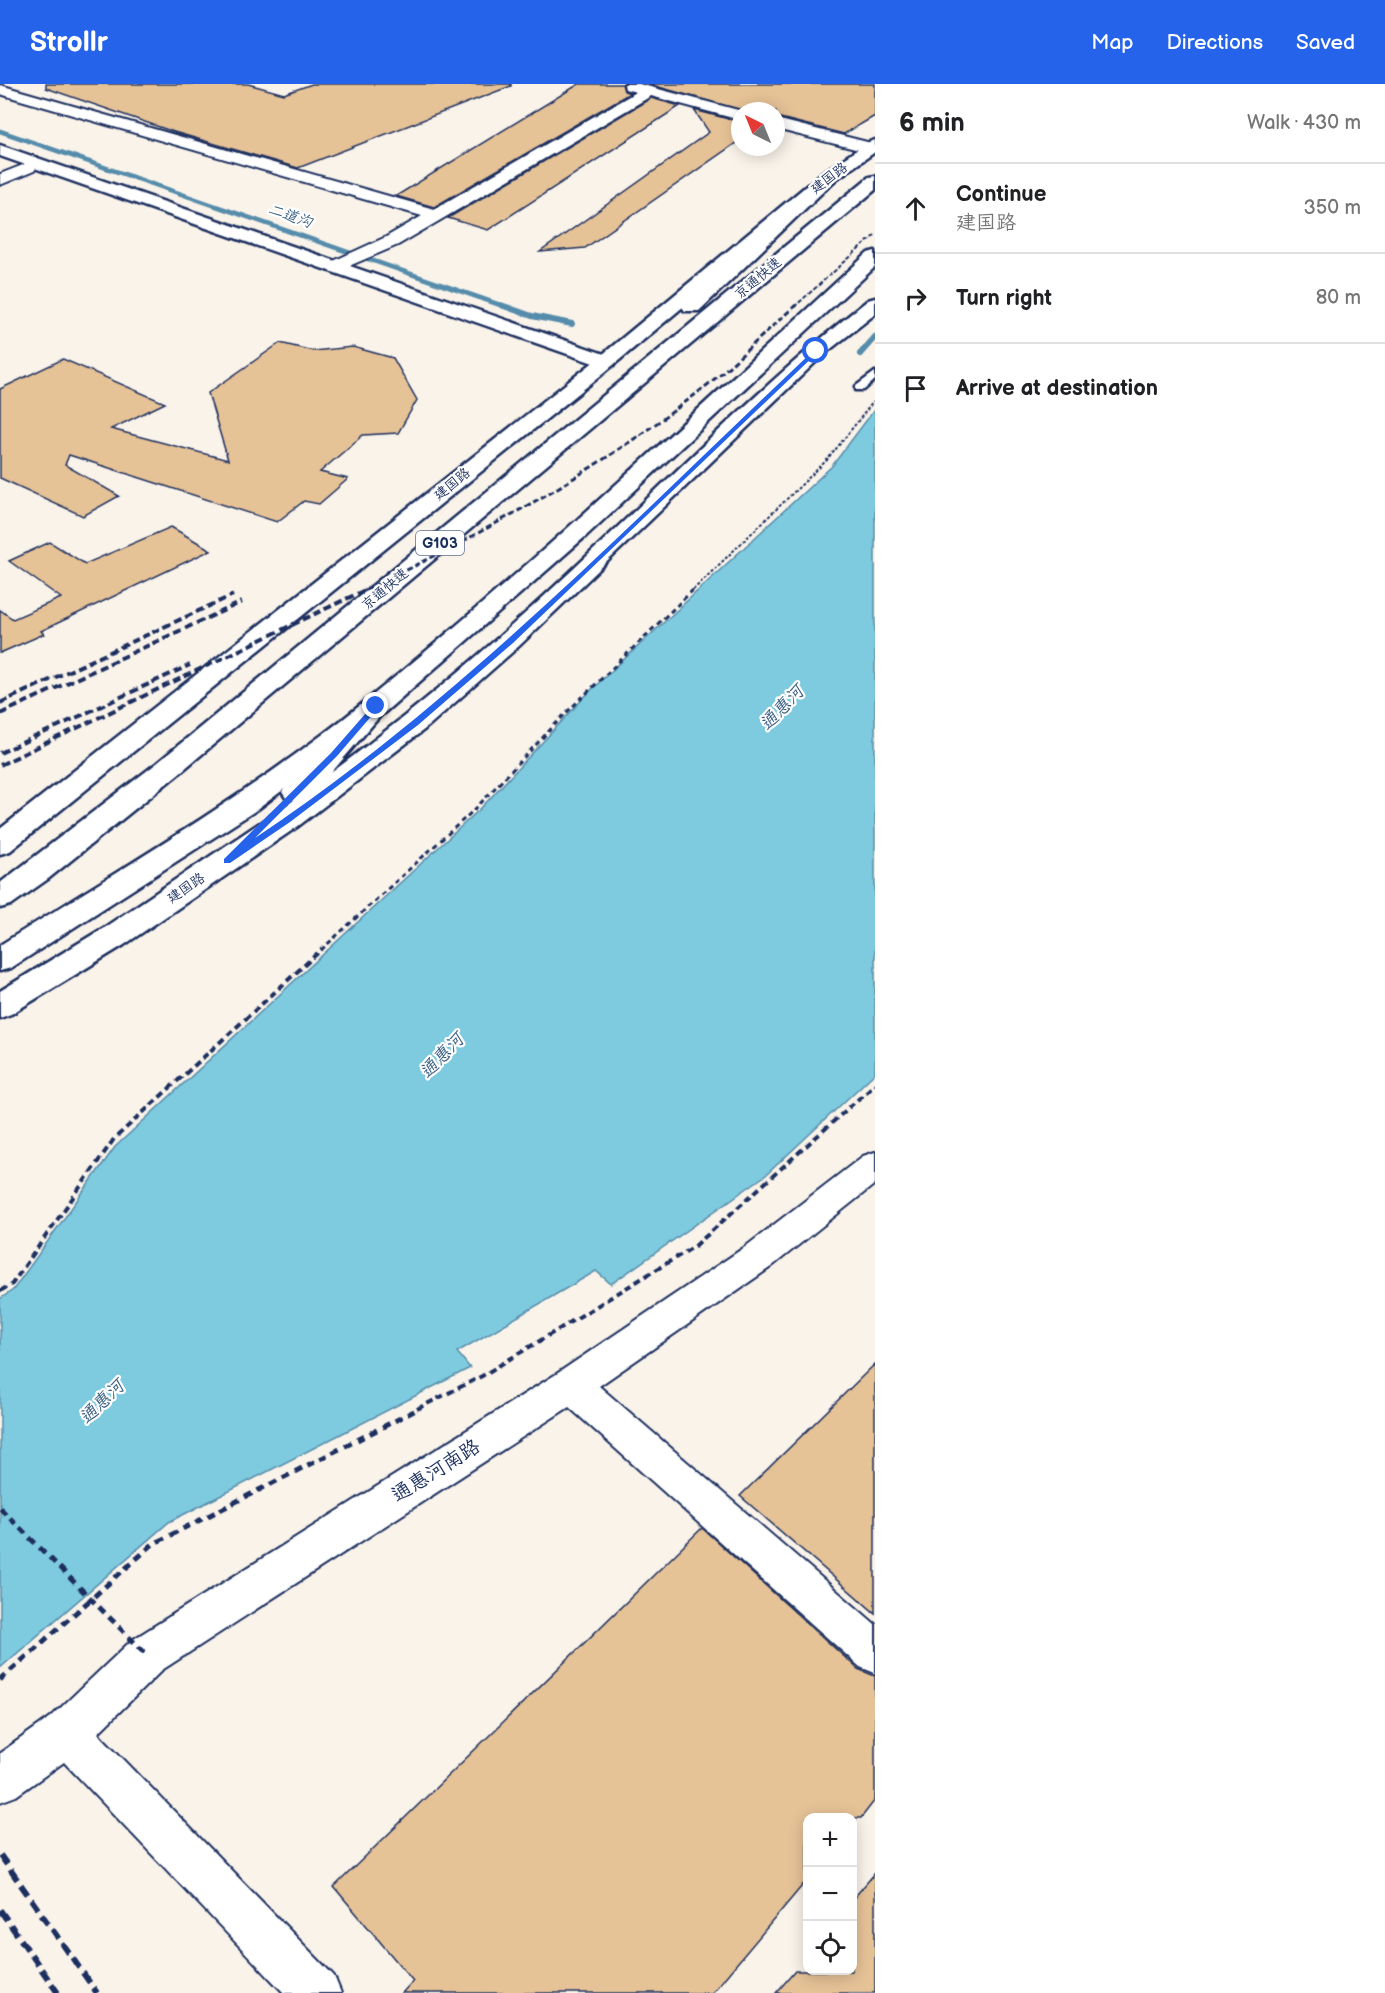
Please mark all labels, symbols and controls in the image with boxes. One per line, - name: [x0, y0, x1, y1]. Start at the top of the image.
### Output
- text: Strollr: [30, 26, 108, 59]
- text: Map: [1091, 30, 1134, 55]
- text: Directions: [1167, 30, 1263, 55]
- text: Saved: [1296, 30, 1355, 55]
- north arrow: [731, 102, 785, 156]
- text: 6 min: [899, 108, 965, 139]
- text: Walk · 430 m: [1247, 111, 1361, 135]
- street label: 建国路: [807, 159, 851, 197]
- text: Continue: [956, 181, 1046, 208]
- icon: ahead: [899, 192, 932, 225]
- text: 350 m: [1304, 196, 1361, 220]
- water label: 二道沟: [266, 200, 316, 233]
- text: 建国路: [956, 211, 1016, 235]
- street label: 京通快速: [731, 253, 785, 303]
- icon: right: [899, 282, 932, 315]
- text: Turn right: [956, 285, 1052, 312]
- text: 80 m: [1316, 286, 1361, 310]
- route start: [802, 337, 828, 363]
- icon: arrive: [899, 372, 932, 405]
- text: Arrive at destination: [956, 375, 1158, 402]
- street label: 建国路: [430, 464, 474, 504]
- road number: G103: [416, 531, 464, 555]
- street label: 京通快速: [358, 564, 412, 614]
- water label: 通惠河: [756, 679, 810, 735]
- route end: [362, 692, 388, 718]
- street label: 建国路: [164, 869, 208, 907]
- water label: 通惠河: [416, 1027, 470, 1083]
- water label: 通惠河: [75, 1374, 131, 1428]
- street label: 通惠河南路: [387, 1434, 486, 1508]
- map controls: [803, 1813, 857, 1975]
- button: +: [803, 1813, 857, 1867]
- button: −: [803, 1867, 857, 1921]
- button: locate: [803, 1921, 857, 1975]

